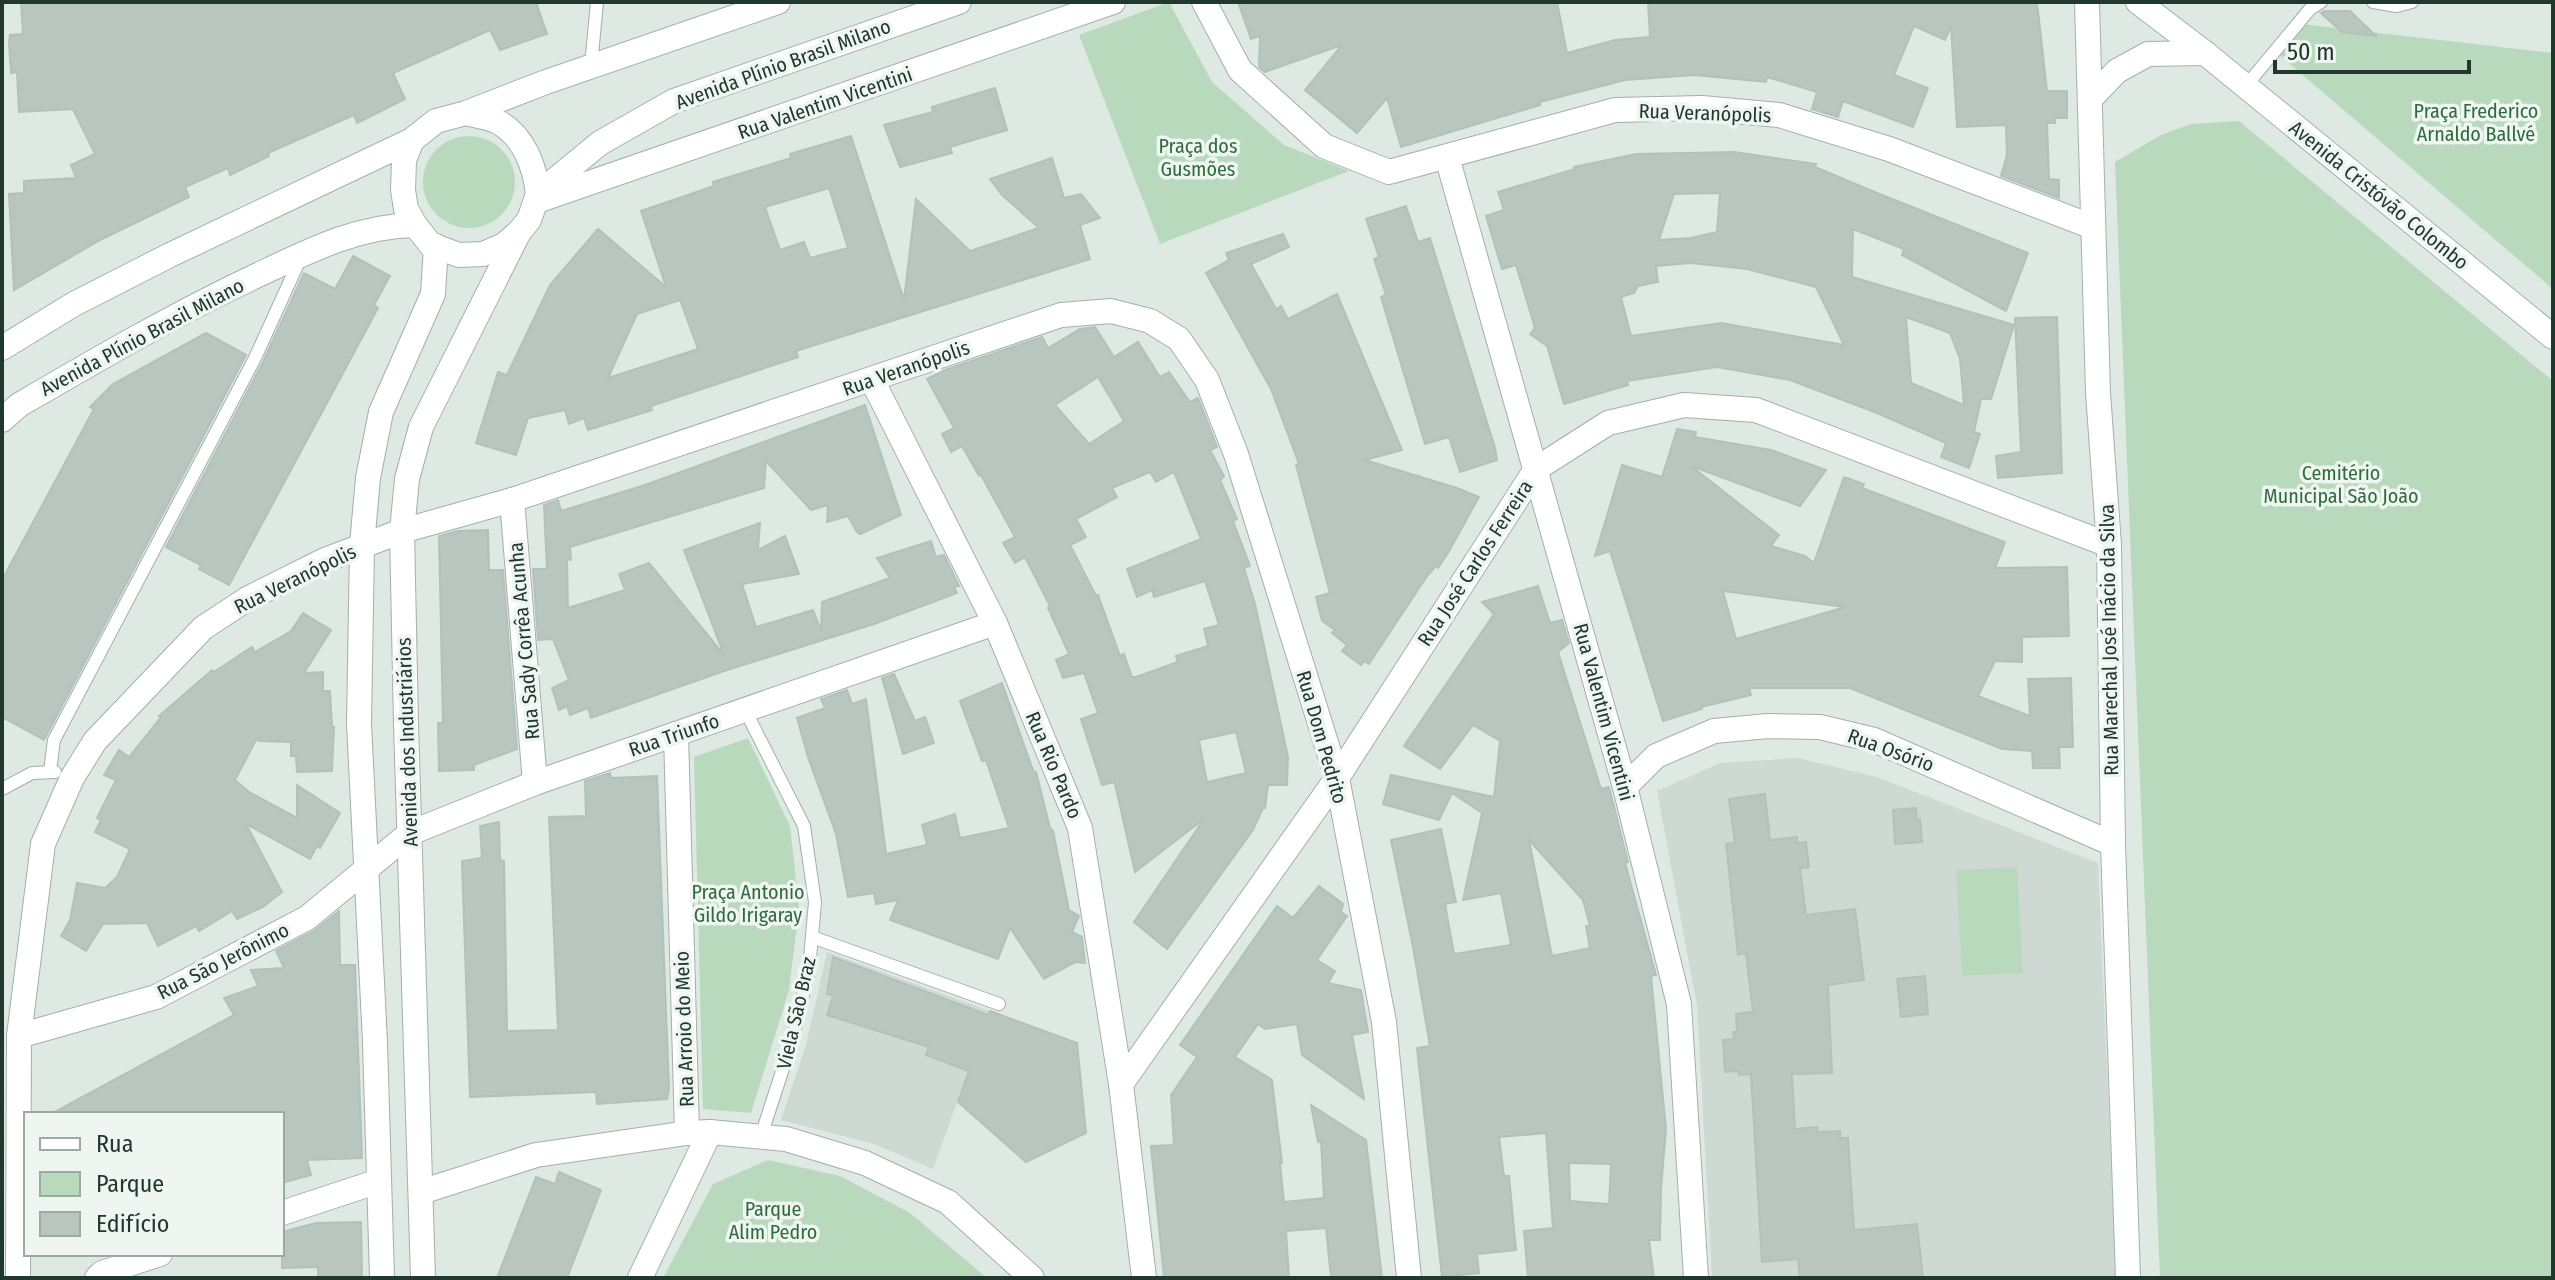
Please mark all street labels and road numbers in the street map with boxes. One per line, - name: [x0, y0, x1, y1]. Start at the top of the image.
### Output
- street label: Avenida Plínio Brasil Milano: [672, 14, 894, 114]
- street label: Rua Valentim Vicentini: [735, 62, 915, 144]
- street label: Rua Veranópolis: [1638, 99, 1772, 127]
- street label: Avenida Cristóvão Colombo: [2285, 115, 2473, 275]
- street label: Avenida Plínio Brasil Milano: [36, 273, 248, 401]
- street label: Rua Veranópolis: [839, 335, 973, 401]
- street label: Rua José Carlos Ferreira: [1412, 476, 1538, 650]
- street label: Rua Marechal José Inácio da Silva: [2095, 504, 2123, 776]
- street label: Rua Veranópolis: [230, 539, 360, 619]
- street label: Rua Sady Corrêa Acunha: [503, 541, 545, 741]
- street label: Rua Valentim Vicentini: [1569, 620, 1639, 804]
- street label: Avenida dos Industriários: [391, 637, 423, 847]
- street label: Rua Dom Pedrito: [1292, 668, 1352, 806]
- street label: Rua Triunfo: [626, 708, 722, 762]
- street label: Rua Rio Pardo: [1021, 708, 1087, 822]
- street label: Rua Osório: [1845, 723, 1937, 777]
- street label: Rua São Jerônimo: [153, 917, 293, 1005]
- street label: Rua Arroio do Meio: [669, 951, 699, 1107]
- street label: Viela São Braz: [771, 954, 821, 1072]

